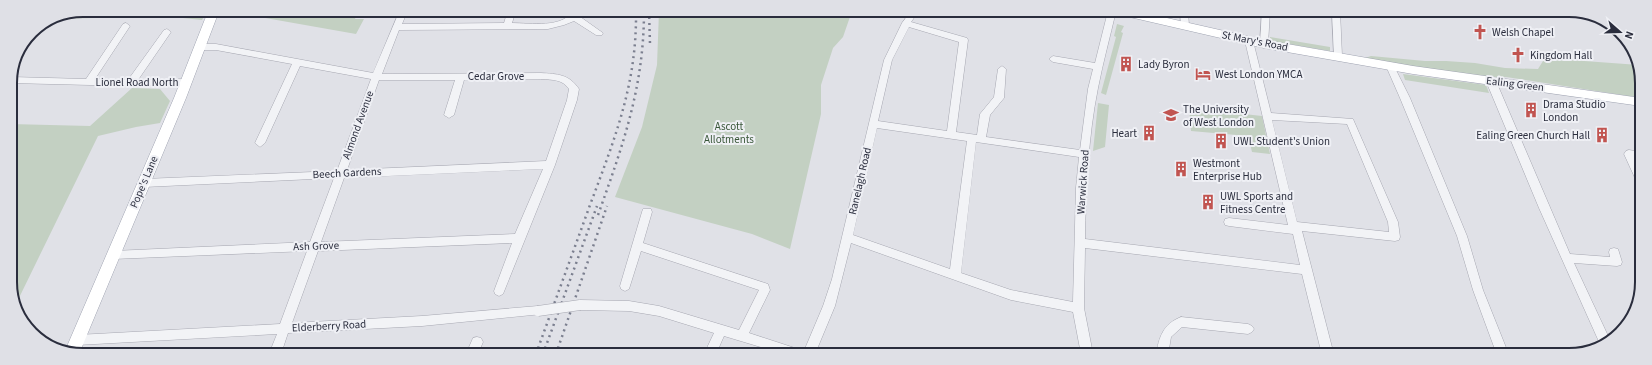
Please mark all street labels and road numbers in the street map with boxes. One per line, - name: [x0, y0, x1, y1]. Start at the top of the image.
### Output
- street label: St Mary's Road: [1221, 27, 1289, 55]
- street label: Cedar Grove: [468, 69, 525, 84]
- street label: Ealing Green: [1485, 73, 1545, 95]
- street label: Lionel Road North: [96, 75, 178, 90]
- street label: Almond Avenue: [339, 88, 378, 161]
- street label: Ranelagh Road: [845, 146, 875, 216]
- street label: Warwick Road: [1073, 149, 1093, 215]
- street label: Pope's Lane: [126, 153, 162, 210]
- street label: Beech Gardens: [312, 164, 382, 182]
- street label: Ash Grove: [293, 238, 340, 254]
- street label: Elderberry Road: [291, 317, 367, 335]

